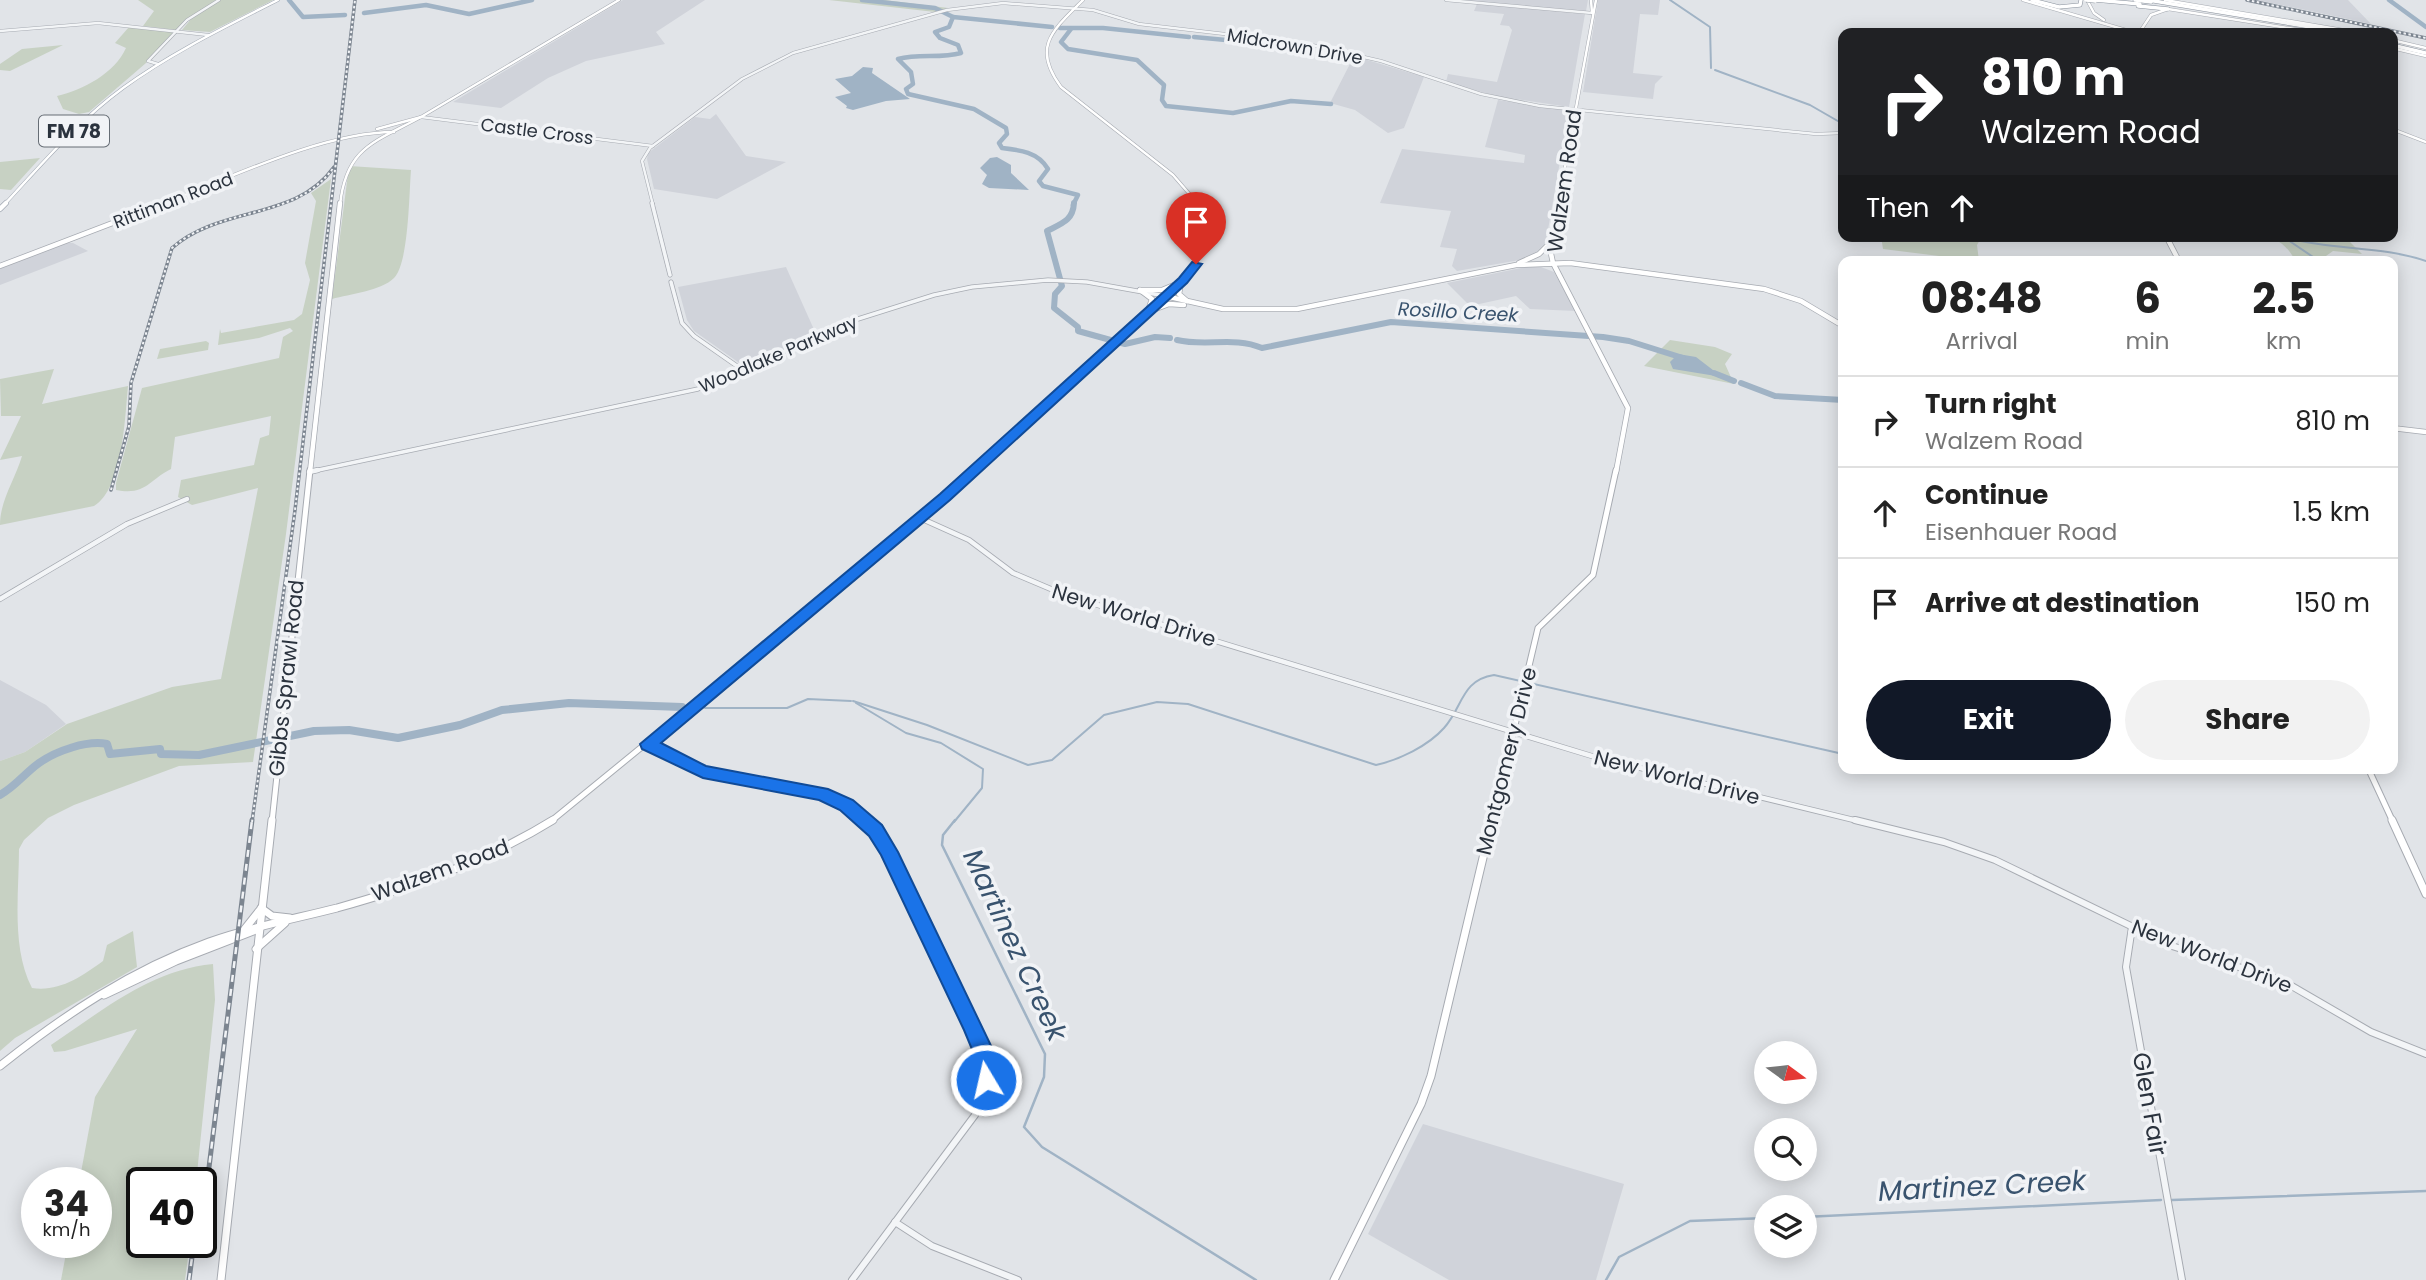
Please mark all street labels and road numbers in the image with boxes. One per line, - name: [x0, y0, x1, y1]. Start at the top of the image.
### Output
- street label: Midcrown Drive: [1225, 22, 1365, 70]
- street label: Walzem Road: [1540, 108, 1588, 254]
- street label: Castle Cross: [479, 112, 595, 150]
- road number: FM 78: [39, 116, 109, 146]
- street label: Rittiman Road: [109, 166, 237, 234]
- street label: Woodlake Parkway: [695, 309, 861, 399]
- street label: New World Drive: [1048, 576, 1220, 654]
- street label: Gibbs Sprawl Road: [261, 578, 311, 778]
- street label: Montgomery Drive: [1469, 664, 1543, 858]
- street label: New World Drive: [1591, 742, 1763, 812]
- street label: Walzem Road: [367, 832, 513, 908]
- street label: New World Drive: [2127, 912, 2297, 1000]
- street label: Glen Fair: [2125, 1050, 2175, 1158]

